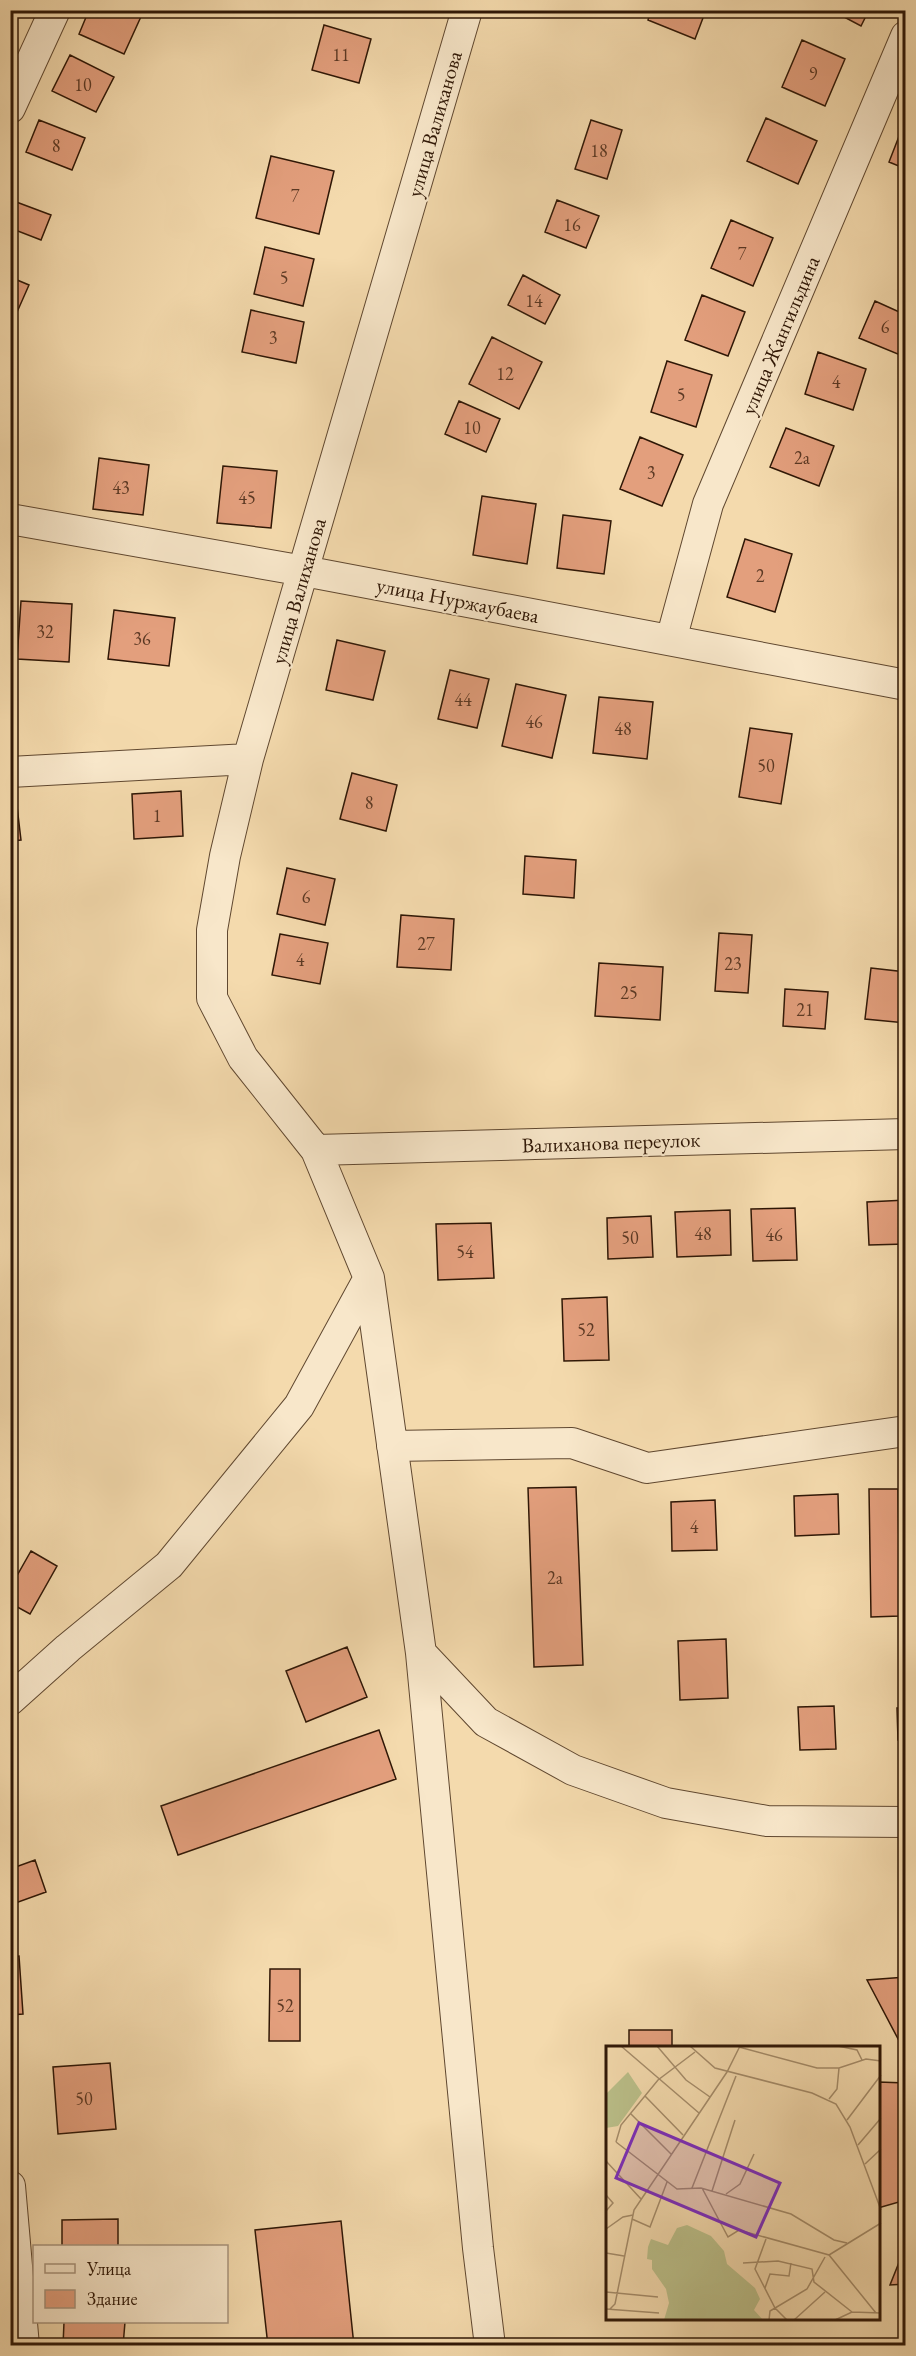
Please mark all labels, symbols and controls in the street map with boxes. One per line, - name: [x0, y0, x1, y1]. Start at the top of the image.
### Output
- house number: 11: [332, 43, 350, 66]
- street label: улица Валиханова: [400, 47, 468, 200]
- house number: 9: [809, 62, 818, 85]
- house number: 10: [74, 73, 92, 96]
- house number: 8: [52, 134, 60, 157]
- house number: 18: [590, 139, 608, 162]
- house number: 7: [291, 184, 300, 207]
- house number: 16: [563, 213, 581, 236]
- house number: 7: [738, 242, 747, 265]
- street label: улица Жангильдина: [734, 251, 826, 418]
- house number: 5: [280, 266, 288, 289]
- house number: 14: [525, 289, 543, 312]
- house number: 6: [881, 315, 890, 338]
- house number: 3: [269, 326, 277, 349]
- house number: 12: [496, 362, 514, 385]
- house number: 4: [832, 370, 841, 393]
- house number: 5: [677, 383, 685, 406]
- house number: 10: [463, 416, 481, 439]
- house number: 2а: [794, 446, 811, 469]
- house number: 3: [647, 461, 655, 484]
- house number: 43: [112, 476, 130, 499]
- house number: 45: [238, 486, 256, 509]
- street label: улица Валиханова: [264, 514, 332, 667]
- house number: 2: [756, 564, 765, 587]
- street label: улица Нуржаубаева: [374, 571, 542, 629]
- house number: 32: [36, 620, 54, 643]
- house number: 36: [133, 627, 151, 650]
- house number: 44: [454, 688, 472, 711]
- house number: 46: [525, 710, 543, 733]
- house number: 48: [614, 717, 632, 740]
- house number: 50: [757, 754, 775, 777]
- house number: 8: [365, 791, 373, 814]
- house number: 1: [153, 804, 161, 827]
- house number: 6: [302, 885, 311, 908]
- house number: 27: [417, 932, 435, 955]
- house number: 4: [296, 948, 305, 971]
- house number: 23: [724, 952, 742, 975]
- house number: 25: [620, 981, 638, 1004]
- house number: 21: [796, 998, 814, 1021]
- street label: Валиханова переулок: [521, 1125, 701, 1159]
- house number: 48: [694, 1222, 712, 1245]
- house number: 46: [765, 1223, 783, 1246]
- house number: 50: [621, 1226, 639, 1249]
- house number: 54: [456, 1240, 474, 1263]
- house number: 52: [577, 1318, 595, 1341]
- house number: 4: [690, 1515, 699, 1538]
- house number: 2а: [547, 1566, 564, 1589]
- house number: 52: [276, 1994, 294, 2017]
- inset map: [606, 2046, 880, 2320]
- house number: 50: [75, 2087, 93, 2110]
- legend: [33, 2245, 228, 2323]
- text: Улица: [86, 2257, 132, 2280]
- text: Здание: [87, 2287, 137, 2310]

